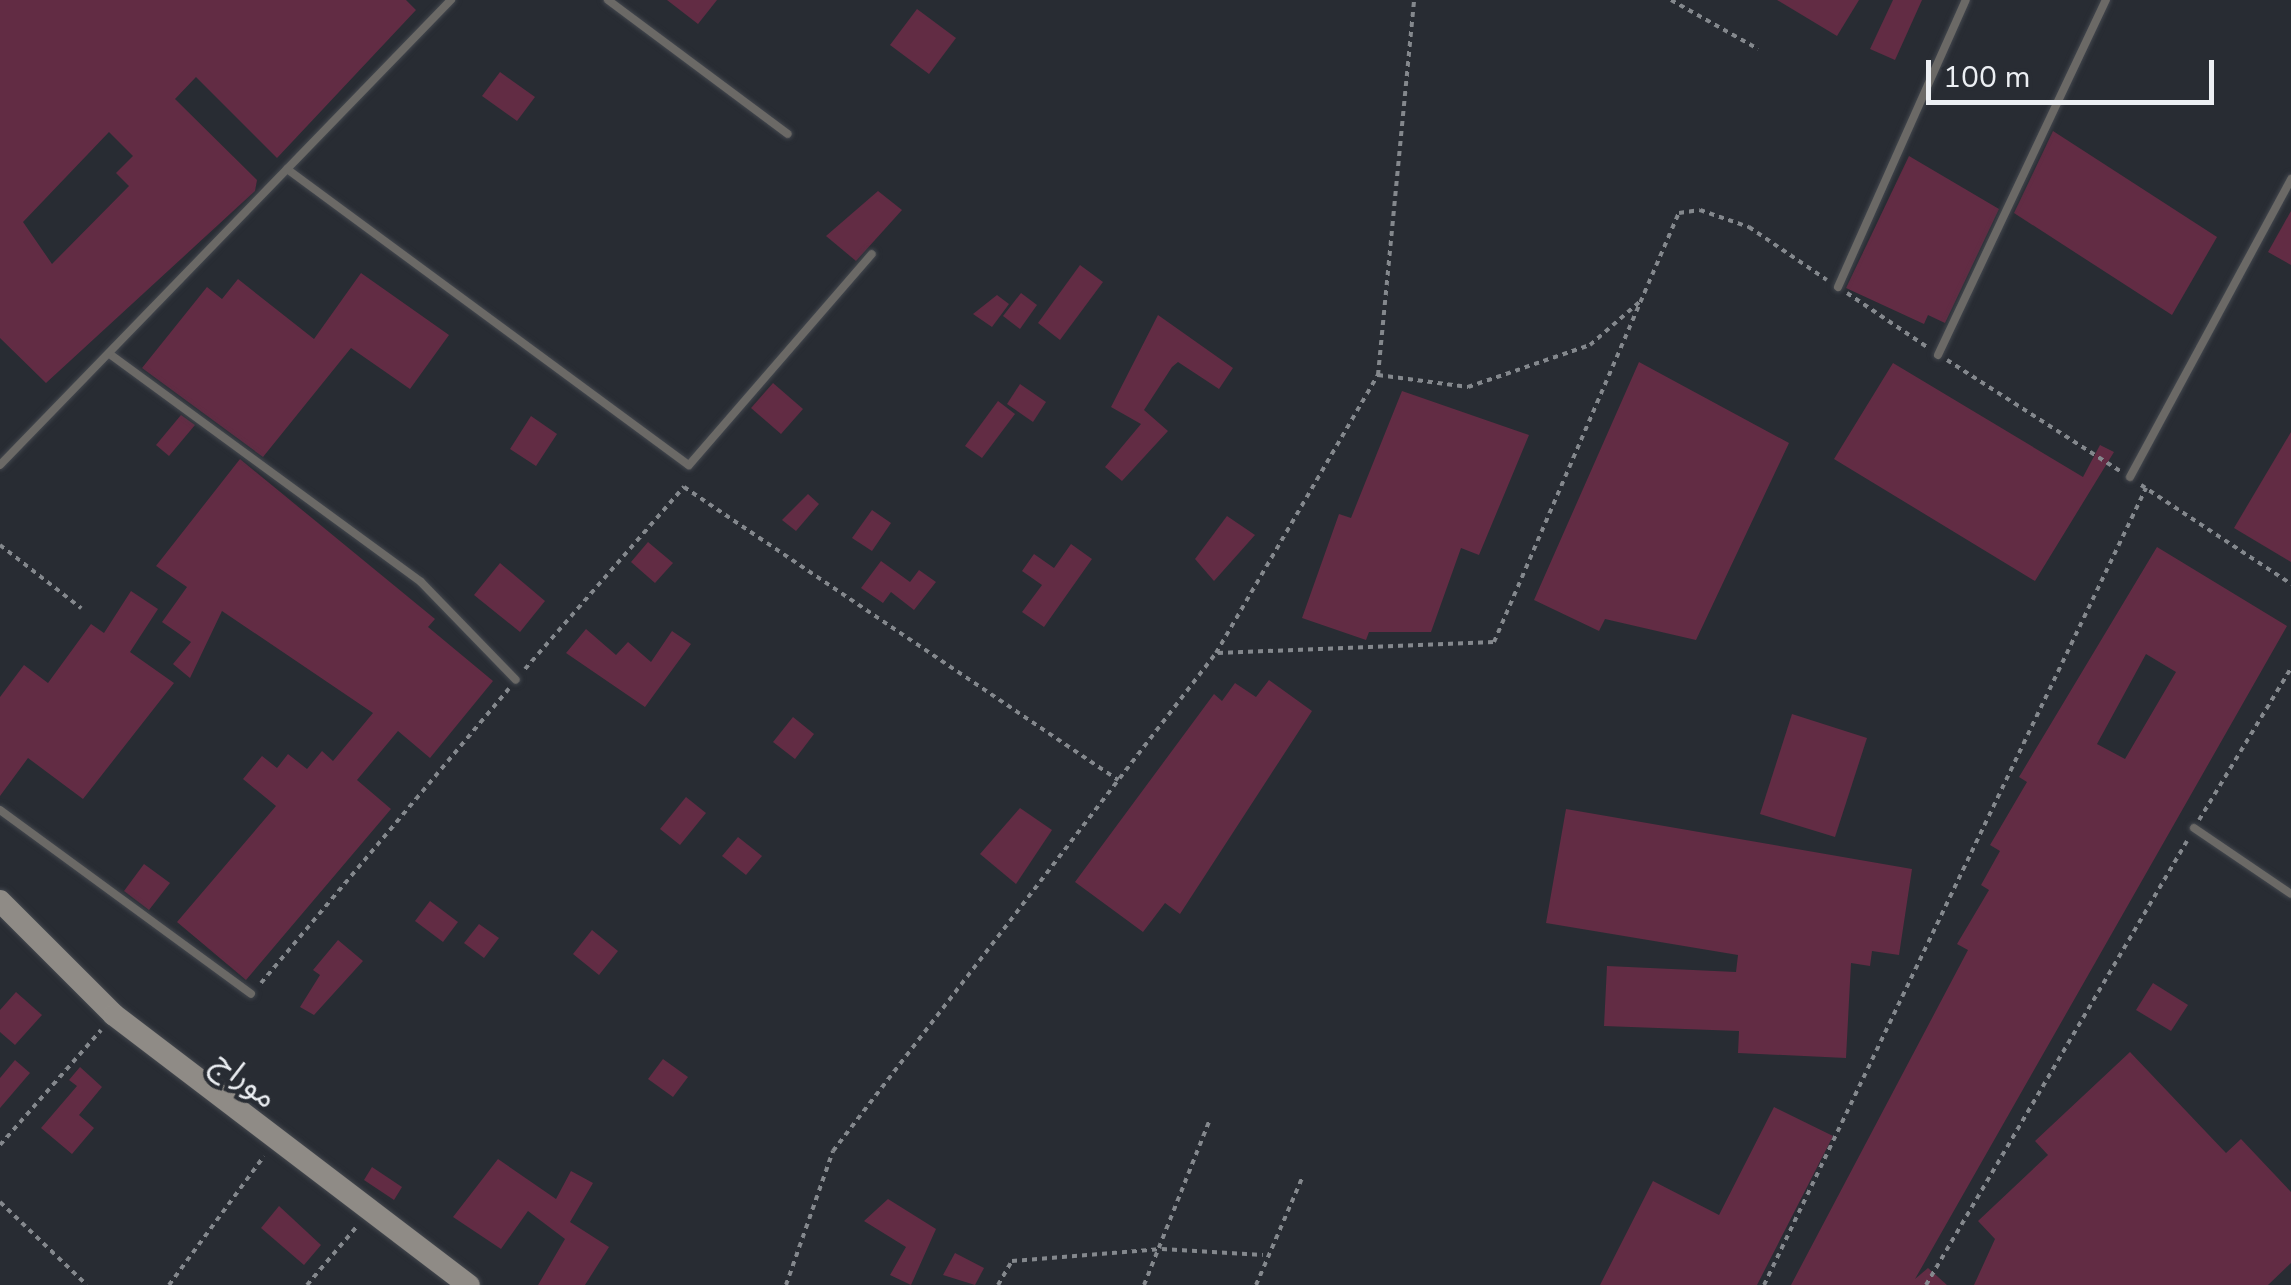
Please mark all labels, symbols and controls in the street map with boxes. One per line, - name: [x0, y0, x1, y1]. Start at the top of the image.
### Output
- scale bar: [1931, 40, 2218, 102]
- text: 100 m: [1943, 57, 2030, 98]
- street label: موراج: [205, 1043, 285, 1117]

